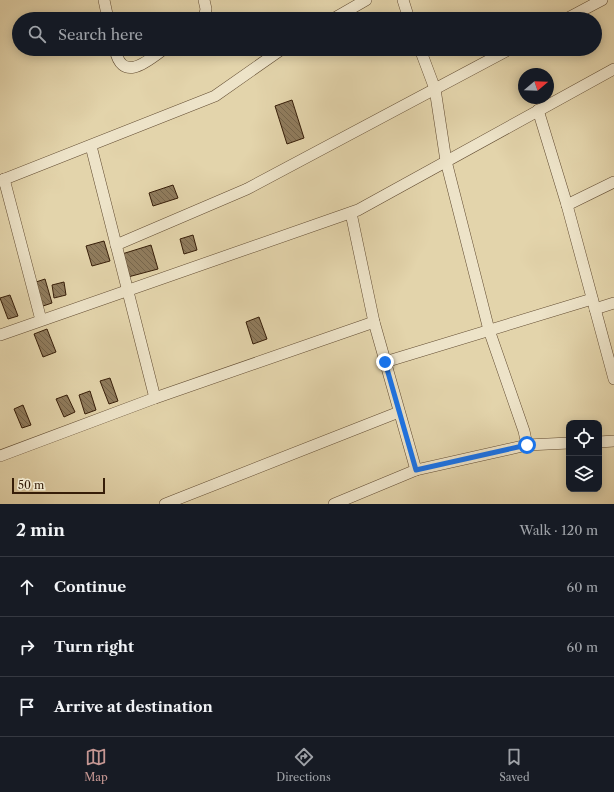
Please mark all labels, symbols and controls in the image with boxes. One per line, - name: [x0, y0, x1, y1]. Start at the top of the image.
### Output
- search box: [12, 12, 602, 56]
- icon: search: [26, 23, 48, 45]
- text: Search here: [58, 25, 143, 44]
- north arrow: [518, 68, 554, 104]
- route end: [376, 353, 394, 371]
- map controls: [566, 420, 602, 492]
- button: locate: [566, 420, 602, 456]
- route start: [518, 436, 536, 454]
- button: layers: [566, 456, 602, 492]
- scale bar: [12, 476, 105, 495]
- text: 50 m: [18, 478, 44, 492]
- text: 2 min: [16, 520, 65, 540]
- text: Walk · 120 m: [520, 522, 598, 538]
- icon: ahead: [16, 576, 38, 598]
- text: Continue: [54, 577, 126, 596]
- text: 60 m: [567, 579, 598, 595]
- icon: right: [16, 636, 38, 658]
- text: Turn right: [54, 637, 134, 656]
- text: 60 m: [567, 639, 598, 655]
- icon: arrive: [16, 696, 38, 718]
- text: Arrive at destination: [54, 697, 213, 716]
- tab: Map: [84, 746, 108, 784]
- tab: Directions: [276, 746, 331, 784]
- tab: Saved: [499, 746, 530, 784]

